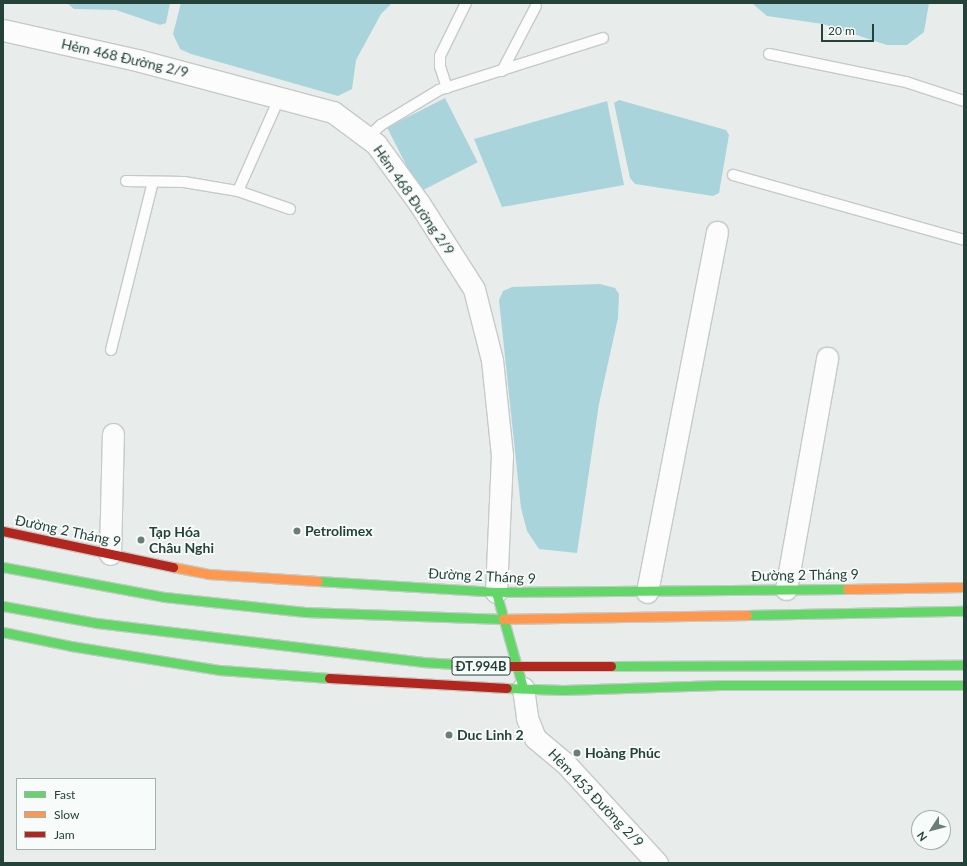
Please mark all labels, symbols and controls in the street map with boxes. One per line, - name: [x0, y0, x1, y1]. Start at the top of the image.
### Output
- scale bar: [823, 16, 876, 42]
- text: 20 m: [828, 23, 855, 38]
- street label: Hẻm 468 Đường 2/9: [60, 35, 190, 81]
- street label: Hẻm 468 Đường 2/9: [370, 142, 458, 258]
- street label: Đường 2 Tháng 9: [13, 512, 123, 550]
- place label: Petrolimex: [305, 523, 372, 539]
- place label: Tạp Hóa Châu Nghi: [149, 524, 214, 556]
- marker: Petrolimex: [292, 526, 302, 536]
- marker: Tạp Hóa Châu Nghi: [136, 535, 146, 545]
- street label: Đường 2 Tháng 9: [428, 565, 536, 587]
- street label: Đường 2 Tháng 9: [751, 566, 859, 584]
- road number: ĐT.994B: [451, 655, 511, 677]
- place label: Duc Linh 2: [457, 727, 524, 743]
- marker: Duc Linh 2: [444, 730, 454, 740]
- street label: Hẻm 453 Đường 2/9: [545, 745, 647, 851]
- place label: Hoàng Phúc: [585, 745, 661, 761]
- marker: Hoàng Phúc: [572, 748, 582, 758]
- legend: [16, 778, 156, 850]
- text: Fast: [54, 787, 75, 802]
- text: Slow: [54, 807, 79, 822]
- north arrow: [911, 810, 951, 850]
- text: Jam: [54, 827, 75, 842]
- text: N: [914, 830, 929, 844]

